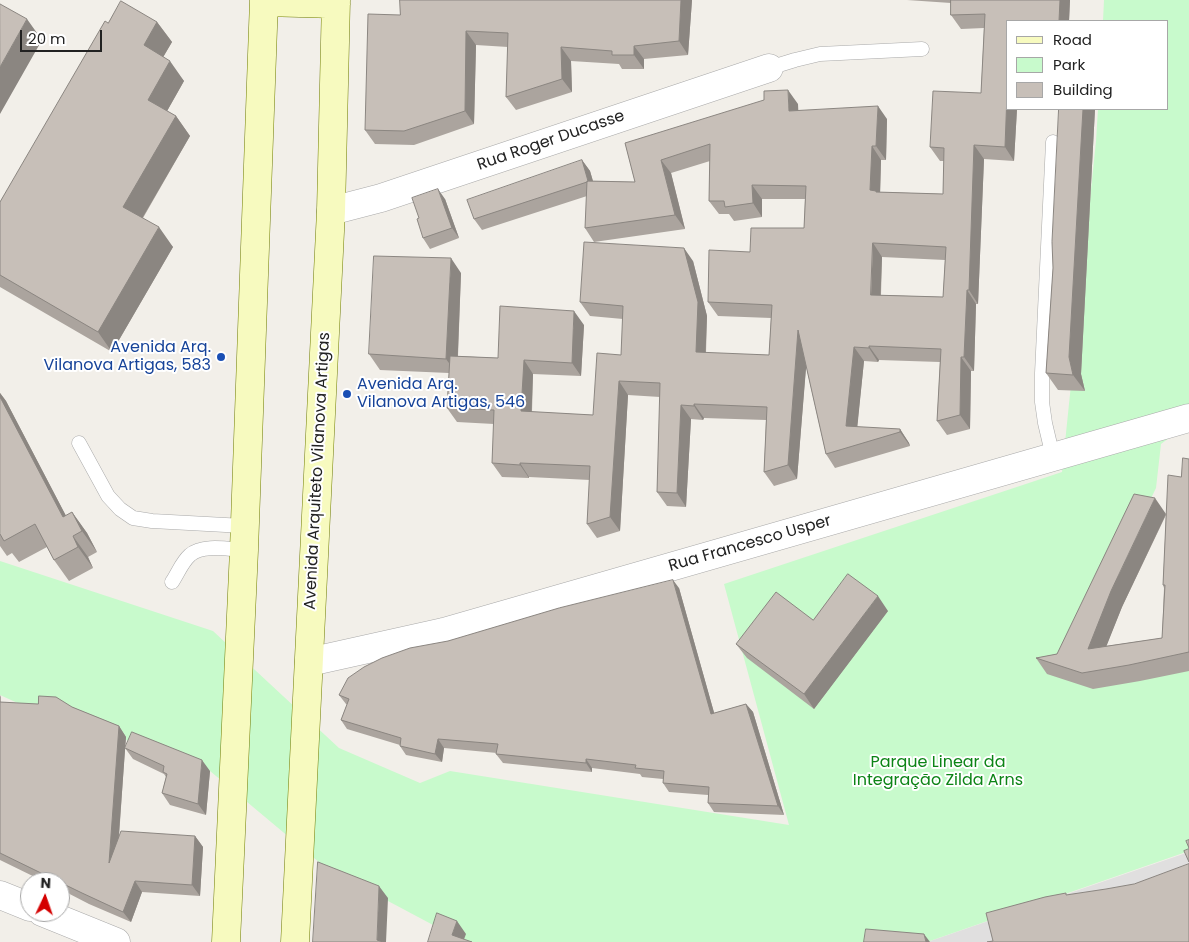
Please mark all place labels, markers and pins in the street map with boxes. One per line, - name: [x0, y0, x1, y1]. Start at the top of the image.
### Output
- place label: Avenida Arq. Vilanova Artigas, 583: [43, 338, 211, 376]
- marker: Avenida Arq. Vilanova Artigas, 583: [215, 351, 227, 363]
- place label: Avenida Arq. Vilanova Artigas, 546: [357, 375, 525, 413]
- marker: Avenida Arq. Vilanova Artigas, 546: [341, 388, 353, 400]

